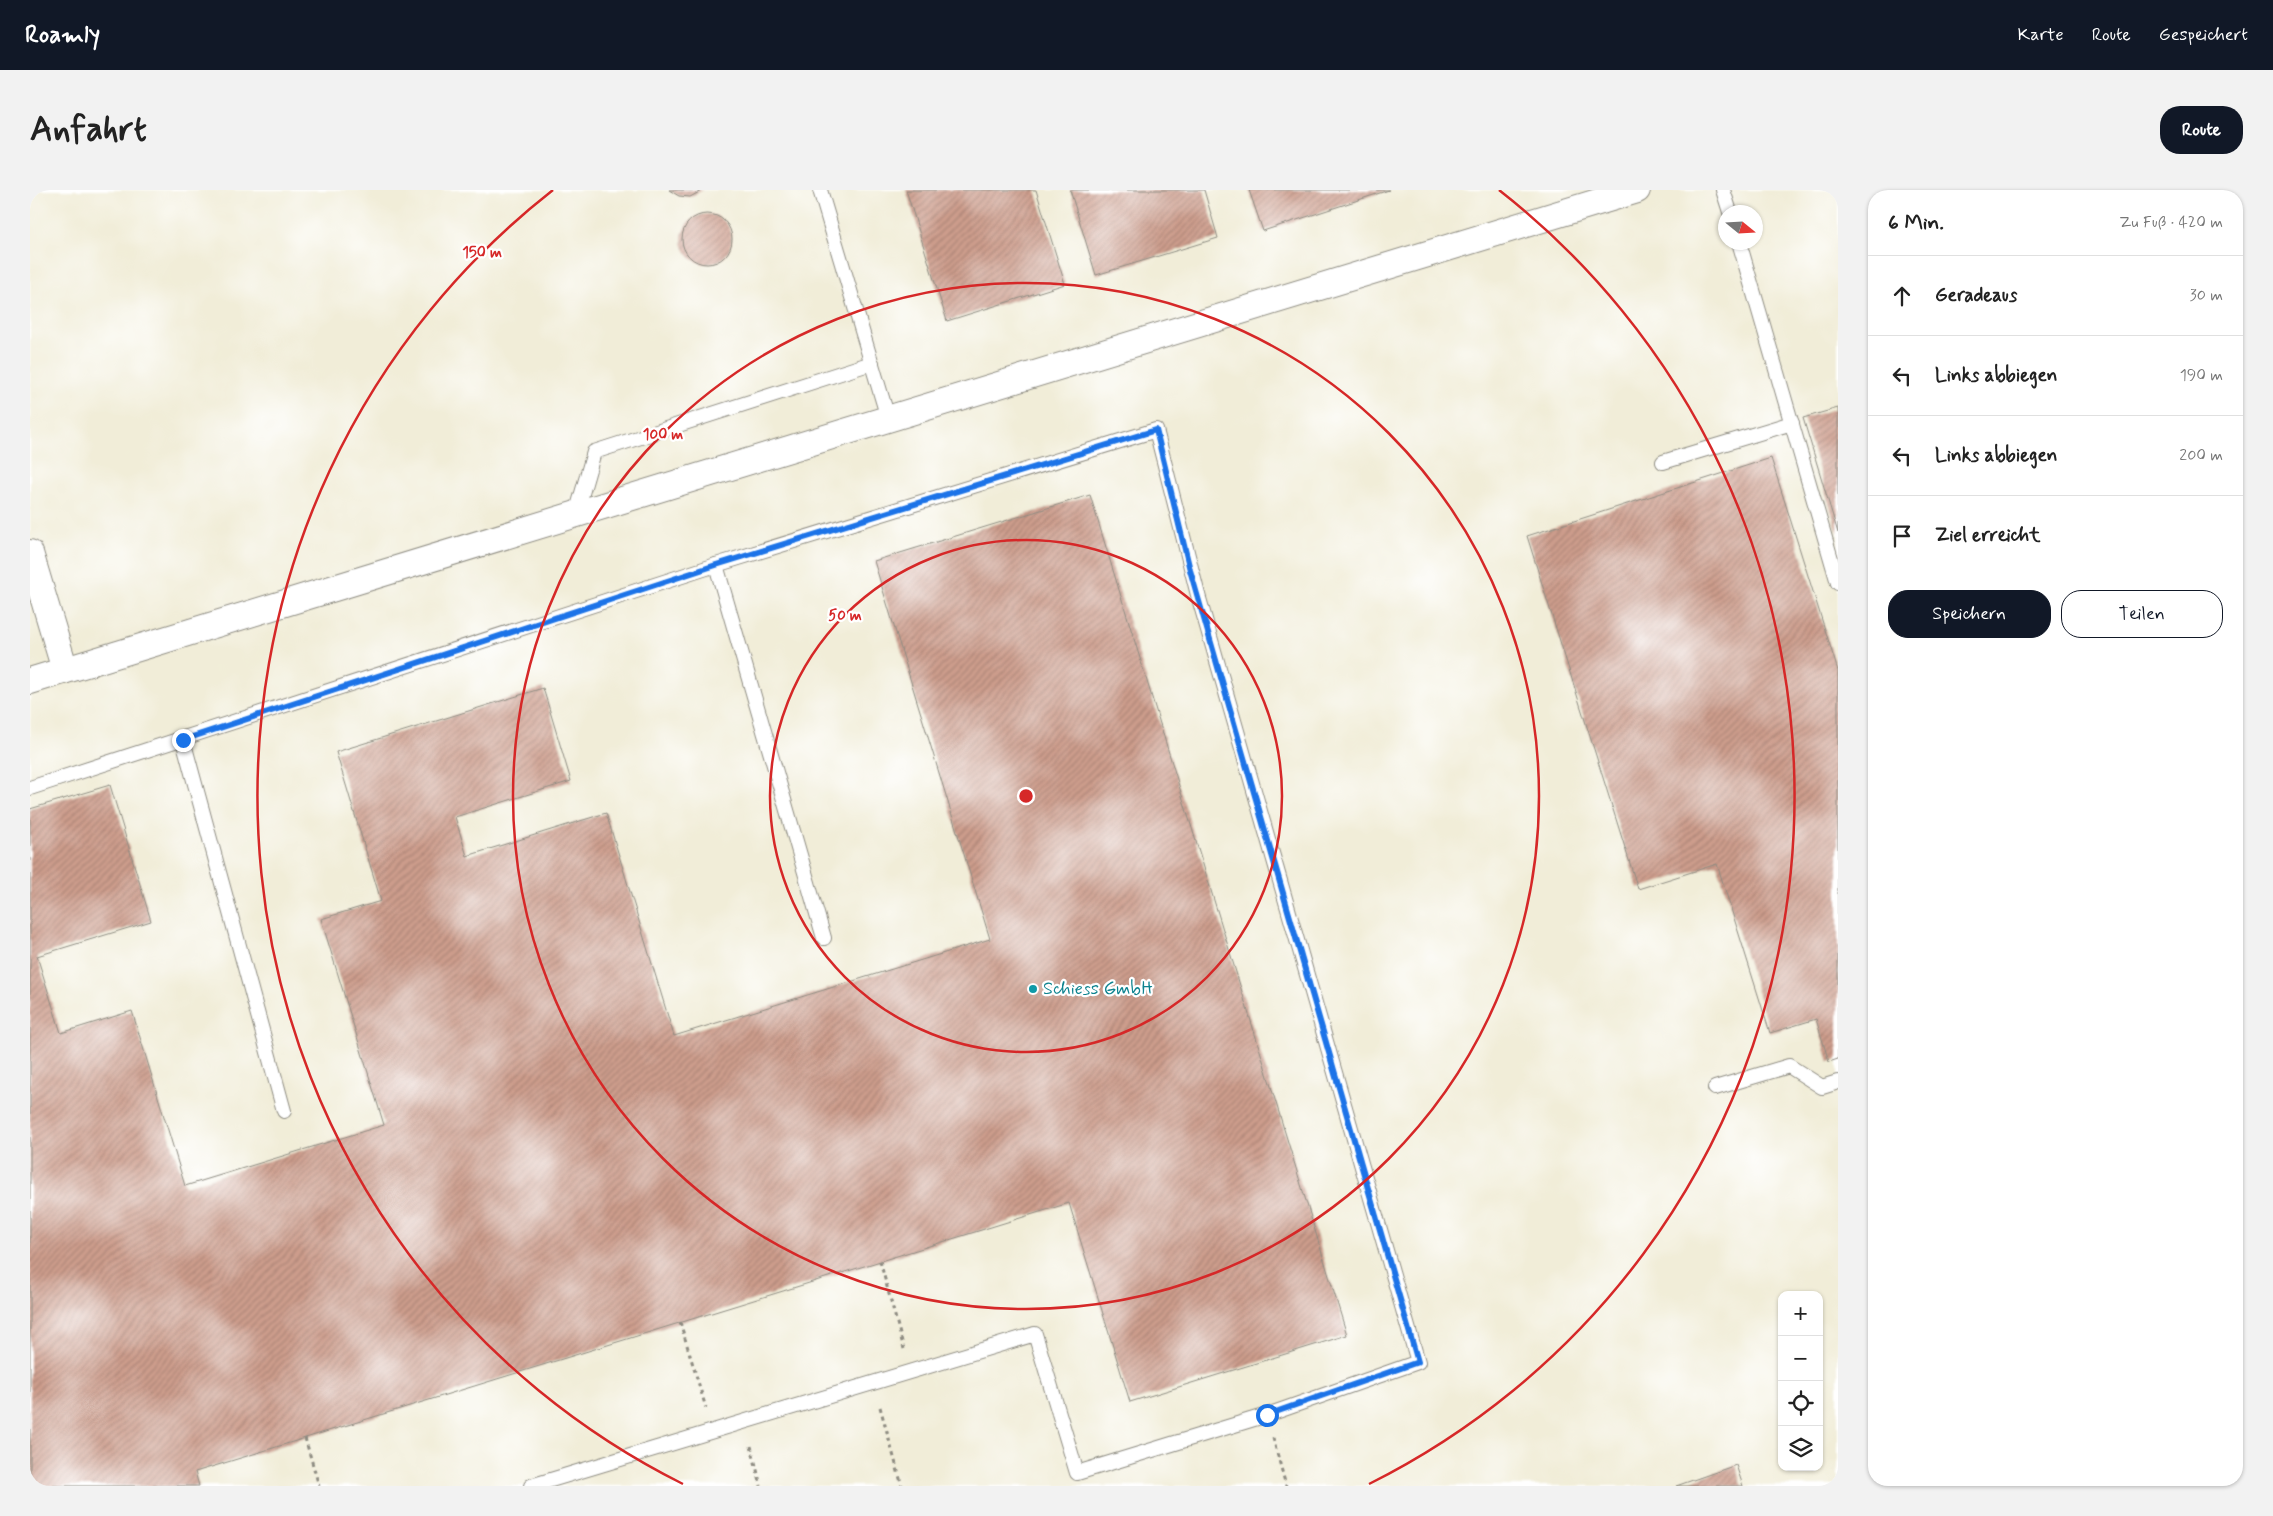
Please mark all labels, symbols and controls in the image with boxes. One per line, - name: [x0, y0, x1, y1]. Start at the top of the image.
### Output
- text: Roamly: [25, 20, 100, 51]
- text: Karte: [2018, 23, 2064, 47]
- text: Route: [2092, 23, 2131, 47]
- text: Gespeichert: [2159, 23, 2248, 47]
- button: Route: [2160, 106, 2243, 154]
- text: Anfahrt: [30, 107, 147, 153]
- north arrow: [1718, 205, 1763, 250]
- text: 6 Min.: [1888, 209, 1944, 237]
- text: Zu Fuß · 420 m: [2119, 212, 2223, 233]
- text: 150 m: [462, 243, 502, 263]
- icon: ahead: [1888, 282, 1916, 310]
- text: Geradeaus: [1935, 283, 2017, 308]
- text: 30 m: [2190, 285, 2223, 306]
- icon: left: [1888, 362, 1916, 390]
- text: Links abbiegen: [1935, 363, 2057, 388]
- text: 190 m: [2180, 365, 2223, 386]
- text: 100 m: [643, 425, 683, 445]
- icon: left: [1888, 442, 1916, 470]
- text: Links abbiegen: [1935, 443, 2057, 468]
- text: 200 m: [2179, 445, 2223, 466]
- icon: arrive: [1888, 522, 1916, 550]
- text: Ziel erreicht: [1935, 523, 2040, 548]
- button: Speichern: [1888, 590, 2051, 638]
- button: Teilen: [2061, 590, 2223, 638]
- text: 50 m: [828, 606, 862, 626]
- route end: [172, 729, 195, 752]
- centre of rings: [1017, 787, 1035, 805]
- place label: Schiess GmbH: [1043, 977, 1153, 1001]
- marker: Schiess GmbH: [1027, 983, 1039, 995]
- map controls: [1778, 1291, 1823, 1471]
- button: +: [1778, 1291, 1823, 1336]
- button: −: [1778, 1336, 1823, 1381]
- button: locate: [1778, 1381, 1823, 1426]
- route start: [1256, 1404, 1279, 1427]
- button: layers: [1778, 1426, 1823, 1471]

